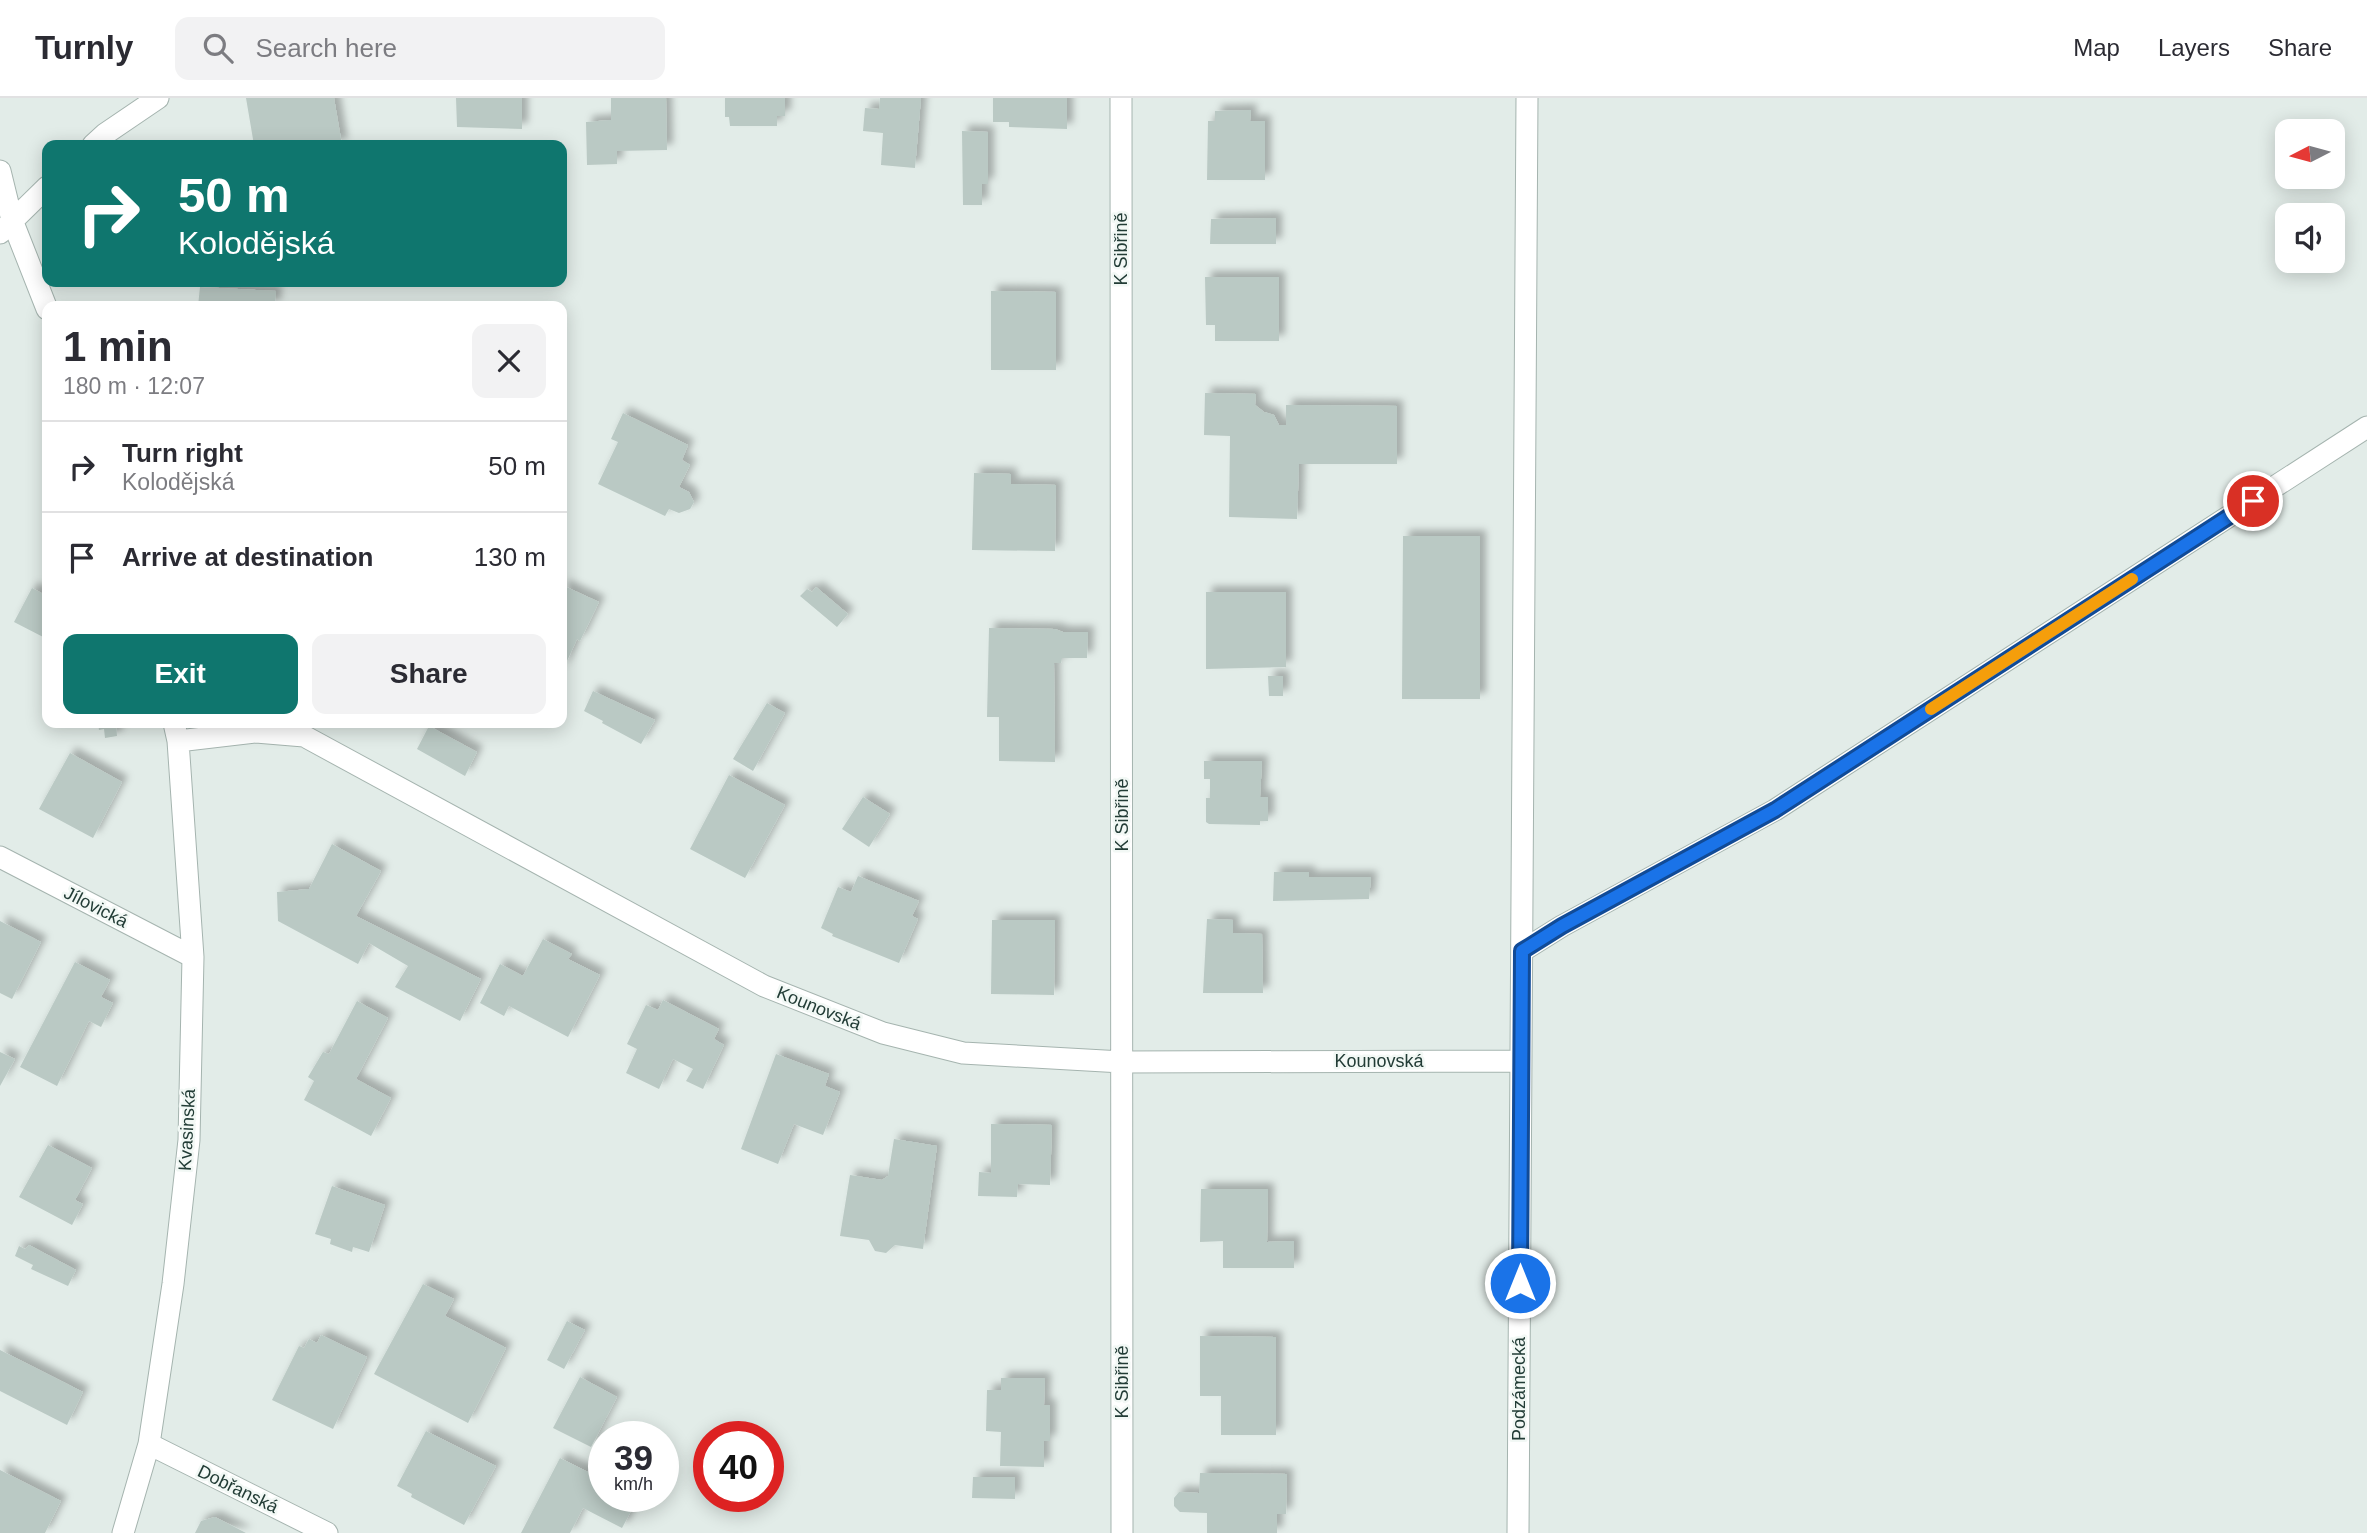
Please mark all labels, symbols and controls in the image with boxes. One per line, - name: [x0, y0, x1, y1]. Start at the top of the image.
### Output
- search box: [175, 17, 665, 80]
- text: Turnly: [35, 29, 133, 66]
- icon: search: [199, 29, 237, 67]
- text: Search here: [255, 33, 397, 63]
- text: Map: [2073, 34, 2120, 61]
- text: Layers: [2158, 34, 2230, 61]
- text: Share: [2268, 34, 2332, 61]
- north arrow: [2275, 119, 2345, 189]
- map controls: [2275, 119, 2345, 273]
- icon: right: [63, 168, 154, 259]
- text: 50 m: [178, 168, 290, 222]
- button: sound: [2275, 203, 2345, 273]
- street label: K Sibřině: [1111, 212, 1131, 286]
- text: Kolodějská: [178, 225, 335, 261]
- text: 1 min: [63, 323, 173, 370]
- button: close: [472, 324, 546, 398]
- text: 180 m · 12:07: [63, 373, 205, 399]
- text: Turn right: [122, 438, 243, 468]
- icon: right: [63, 448, 101, 486]
- text: 50 m: [488, 451, 546, 481]
- text: Kolodějská: [122, 469, 235, 495]
- pin: [2223, 471, 2283, 531]
- icon: arrive: [2234, 482, 2272, 520]
- icon: arrive: [63, 539, 101, 577]
- text: Arrive at destination: [122, 542, 373, 572]
- text: 130 m: [474, 542, 546, 572]
- button: Exit: [63, 634, 298, 714]
- button: Share: [312, 634, 546, 714]
- street label: K Sibřině: [1112, 778, 1132, 852]
- street label: Jílovická: [61, 882, 132, 932]
- street label: Kounovská: [774, 982, 865, 1034]
- street label: Kounovská: [1334, 1051, 1425, 1071]
- street label: Kvasinská: [175, 1088, 199, 1171]
- position arrow: [1483, 1246, 1557, 1320]
- street label: Podzámecká: [1509, 1336, 1529, 1441]
- street label: K Sibřině: [1112, 1345, 1132, 1419]
- speed limit sign: 40: [693, 1421, 784, 1512]
- text: 39: [614, 1438, 653, 1477]
- street label: Dobřanská: [194, 1461, 282, 1518]
- text: km/h: [614, 1474, 653, 1494]

